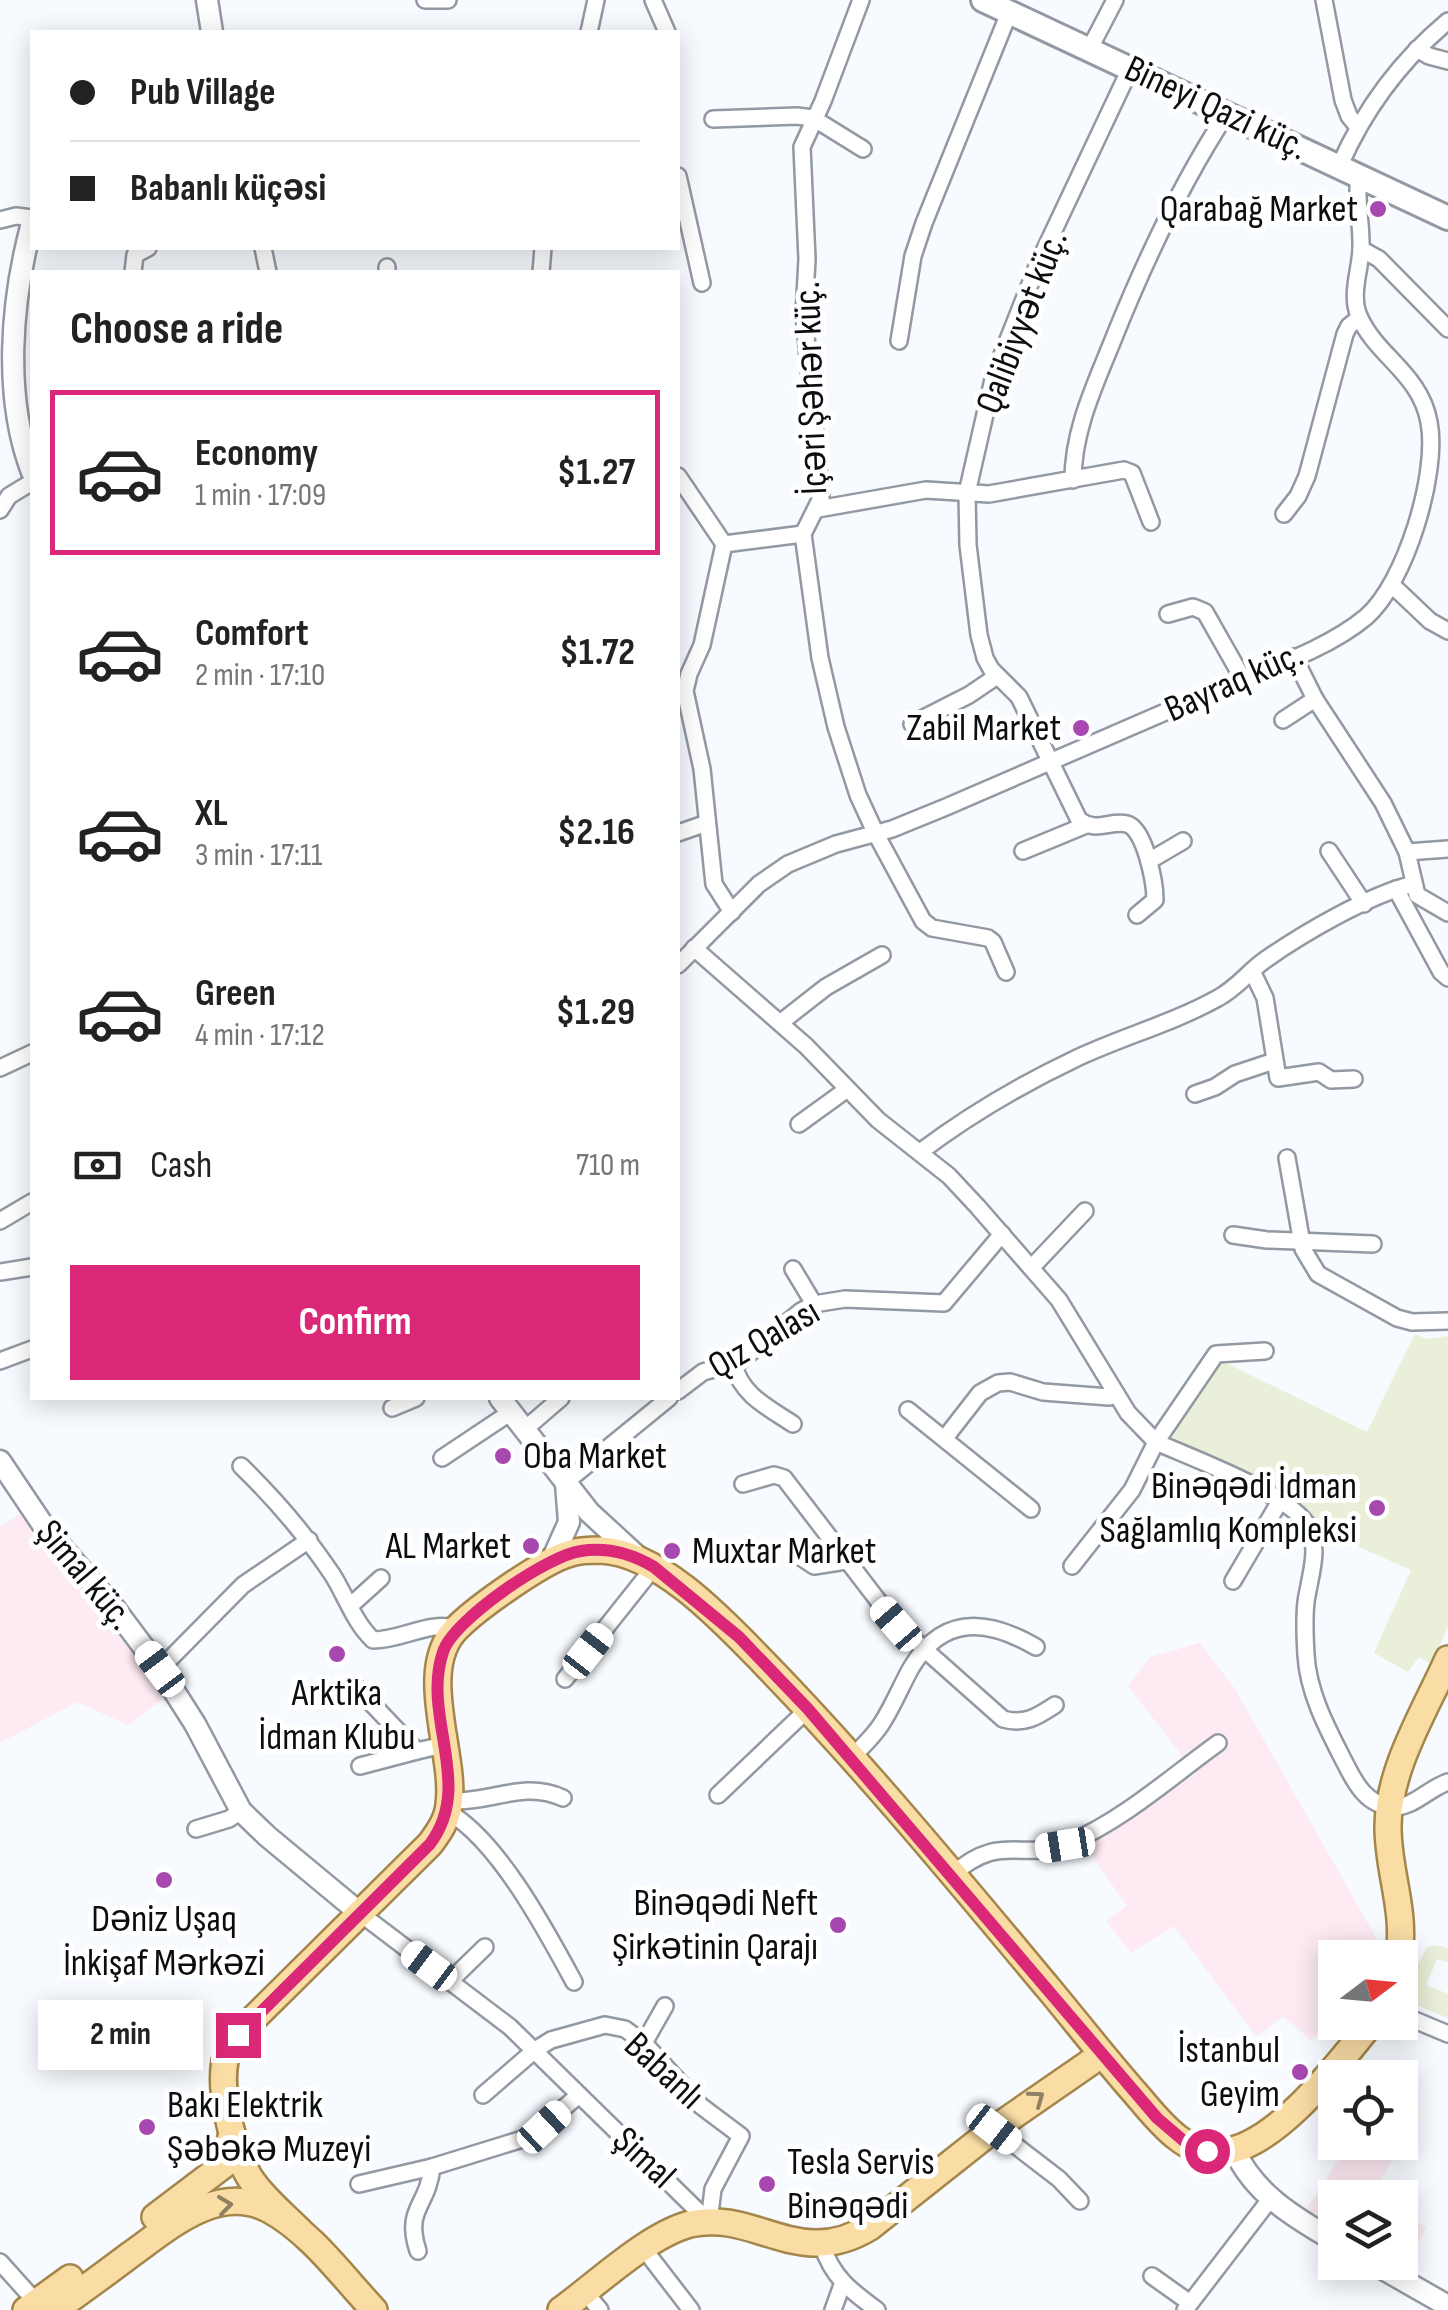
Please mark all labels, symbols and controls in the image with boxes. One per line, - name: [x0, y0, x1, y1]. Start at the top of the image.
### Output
- street label: Bineyi Qazi küç.: [1117, 46, 1315, 170]
- text: Pub Village: [130, 70, 276, 115]
- text: Babanlı küçəsi: [130, 166, 326, 211]
- place label: Qarabağ Market: [1160, 187, 1358, 232]
- marker: Qarabağ Market: [1367, 198, 1389, 220]
- street label: Qalibiyyət küç.: [967, 224, 1077, 420]
- street label: İçəri Şəhər küç.: [785, 281, 837, 495]
- text: Choose a ride: [70, 302, 283, 357]
- icon: car: [75, 428, 165, 518]
- text: Economy: [195, 431, 318, 476]
- text: $1.27: [557, 450, 635, 495]
- text: 1 min · 17:09: [195, 476, 326, 515]
- icon: car: [75, 608, 165, 698]
- text: Comfort: [195, 611, 309, 656]
- text: $1.72: [559, 630, 635, 675]
- street label: Bayraq küç.: [1158, 632, 1310, 732]
- text: 2 min · 17:10: [195, 656, 325, 695]
- place label: Zabil Market: [906, 706, 1061, 751]
- marker: Zabil Market: [1070, 717, 1092, 739]
- icon: car: [75, 788, 165, 878]
- text: XL: [195, 791, 228, 836]
- text: $2.16: [557, 810, 635, 855]
- text: 3 min · 17:11: [195, 836, 322, 875]
- icon: car: [75, 968, 165, 1058]
- text: Green: [195, 971, 276, 1016]
- text: $1.29: [556, 990, 635, 1035]
- text: 4 min · 17:12: [195, 1016, 325, 1055]
- icon: cash: [70, 1138, 125, 1193]
- text: Cash: [150, 1143, 212, 1188]
- text: 710 m: [576, 1146, 640, 1185]
- button: Confirm: [70, 1265, 640, 1380]
- street label: Qız Qalası: [700, 1289, 828, 1389]
- place label: Oba Market: [523, 1434, 667, 1479]
- marker: Oba Market: [492, 1445, 514, 1467]
- place label: Binəqədi İdman Sağlamlıq Kompleksi: [1099, 1464, 1357, 1553]
- marker: Binəqədi İdman Sağlamlıq Kompleksi: [1366, 1497, 1388, 1519]
- street label: Şimal küç.: [26, 1511, 144, 1639]
- place label: AL Market: [385, 1524, 511, 1569]
- place label: Muxtar Market: [692, 1529, 876, 1574]
- marker: AL Market: [520, 1535, 542, 1557]
- marker: Muxtar Market: [661, 1540, 683, 1562]
- car: [865, 1592, 927, 1656]
- car: [558, 1618, 618, 1684]
- car: [130, 1636, 190, 1702]
- marker: Arktika İdman Klubu: [326, 1643, 348, 1665]
- place label: Arktika İdman Klubu: [259, 1671, 415, 1760]
- car: [1033, 1825, 1097, 1865]
- marker: Dəniz Uşaq İnkişaf Mərkəzi: [153, 1869, 175, 1891]
- place label: Binəqədi Neft Şirkətinin Qarajı: [612, 1881, 818, 1970]
- place label: Dəniz Uşaq İnkişaf Mərkəzi: [63, 1897, 265, 1986]
- marker: Binəqədi Neft Şirkətinin Qarajı: [827, 1914, 849, 1936]
- car: [396, 1936, 462, 1996]
- north arrow: [1318, 1940, 1418, 2040]
- map controls: [1318, 1940, 1418, 2280]
- callout: 2 min: [38, 2000, 203, 2070]
- route end: [216, 2013, 261, 2058]
- text: 2 min: [90, 2015, 151, 2054]
- street label: Babanlı: [615, 2023, 713, 2119]
- place label: İstanbul Geyim: [1178, 2028, 1280, 2117]
- button: locate: [1318, 2060, 1418, 2160]
- marker: İstanbul Geyim: [1289, 2061, 1311, 2083]
- place label: Bakı Elektrik Şəbəkə Muzeyi: [167, 2083, 371, 2172]
- one-way arrow: [1026, 2092, 1044, 2110]
- car: [512, 2096, 576, 2158]
- car: [961, 2099, 1027, 2159]
- marker: Bakı Elektrik Şəbəkə Muzeyi: [136, 2116, 158, 2138]
- street label: Şimal: [603, 2118, 685, 2198]
- route start: [1185, 2129, 1230, 2174]
- place label: Tesla Servis Binəqədi: [787, 2140, 935, 2229]
- marker: Tesla Servis Binəqədi: [756, 2173, 778, 2195]
- button: layers: [1318, 2180, 1418, 2280]
- one-way arrow: [217, 2195, 233, 2216]

